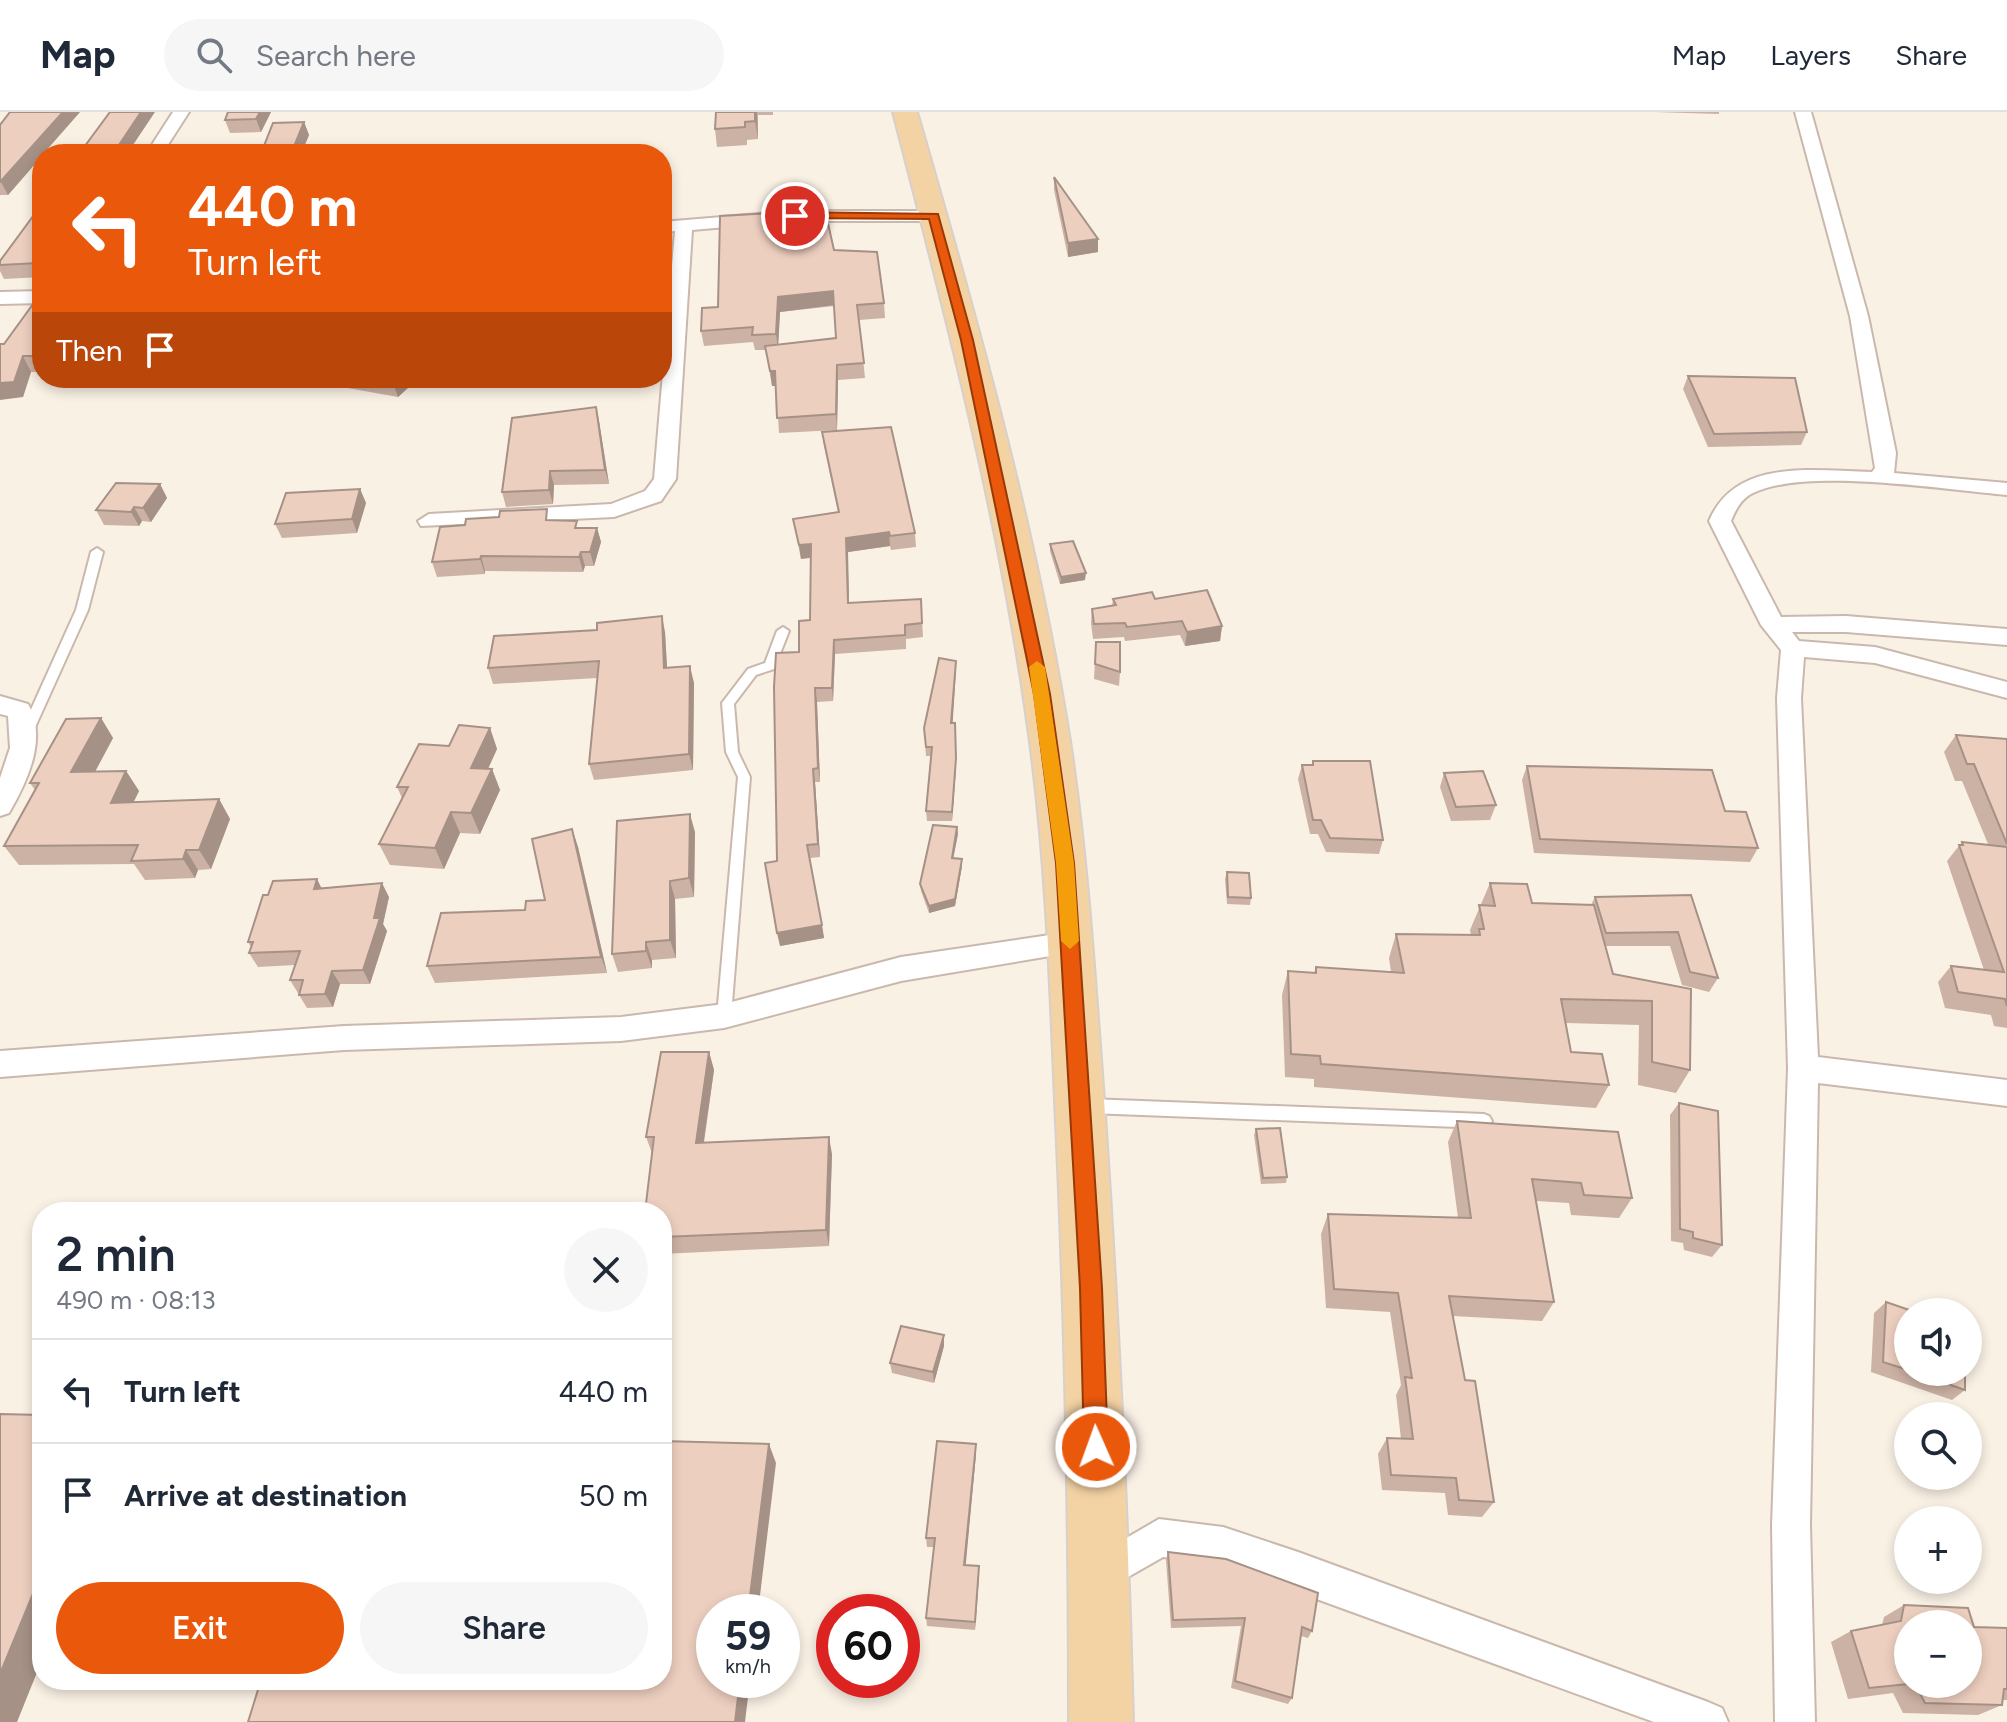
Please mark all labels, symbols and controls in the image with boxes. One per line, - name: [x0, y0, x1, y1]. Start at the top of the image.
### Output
- search box: [164, 19, 724, 91]
- text: Map: [40, 32, 116, 78]
- icon: search: [192, 33, 236, 77]
- text: Search here: [256, 37, 416, 74]
- text: Map: [1672, 38, 1726, 72]
- text: Layers: [1770, 38, 1851, 72]
- text: Share: [1895, 38, 1967, 72]
- text: 440 m: [188, 173, 357, 240]
- icon: left: [56, 176, 160, 280]
- pin: [761, 182, 829, 250]
- icon: arrive: [773, 194, 817, 238]
- text: Turn left: [188, 241, 322, 284]
- icon: arrive: [138, 328, 182, 372]
- text: Then: [56, 332, 122, 369]
- text: 2 min: [56, 1225, 176, 1283]
- button: close: [564, 1228, 648, 1312]
- text: 490 m · 08:13: [56, 1284, 216, 1316]
- map controls: [1894, 1298, 1982, 1698]
- button: sound: [1894, 1298, 1982, 1386]
- icon: left: [56, 1369, 100, 1413]
- text: Turn left: [124, 1373, 241, 1410]
- text: 440 m: [559, 1373, 648, 1410]
- button: search: [1894, 1402, 1982, 1490]
- position arrow: [1054, 1405, 1138, 1489]
- icon: arrive: [56, 1473, 100, 1517]
- text: Arrive at destination: [124, 1477, 407, 1514]
- text: 50 m: [579, 1477, 648, 1514]
- button: +: [1894, 1506, 1982, 1594]
- button: Exit: [56, 1582, 344, 1674]
- button: Share: [360, 1582, 648, 1674]
- speed limit sign: 60: [816, 1594, 920, 1698]
- button: −: [1894, 1610, 1982, 1698]
- text: 59: [725, 1612, 771, 1660]
- text: km/h: [725, 1654, 771, 1678]

